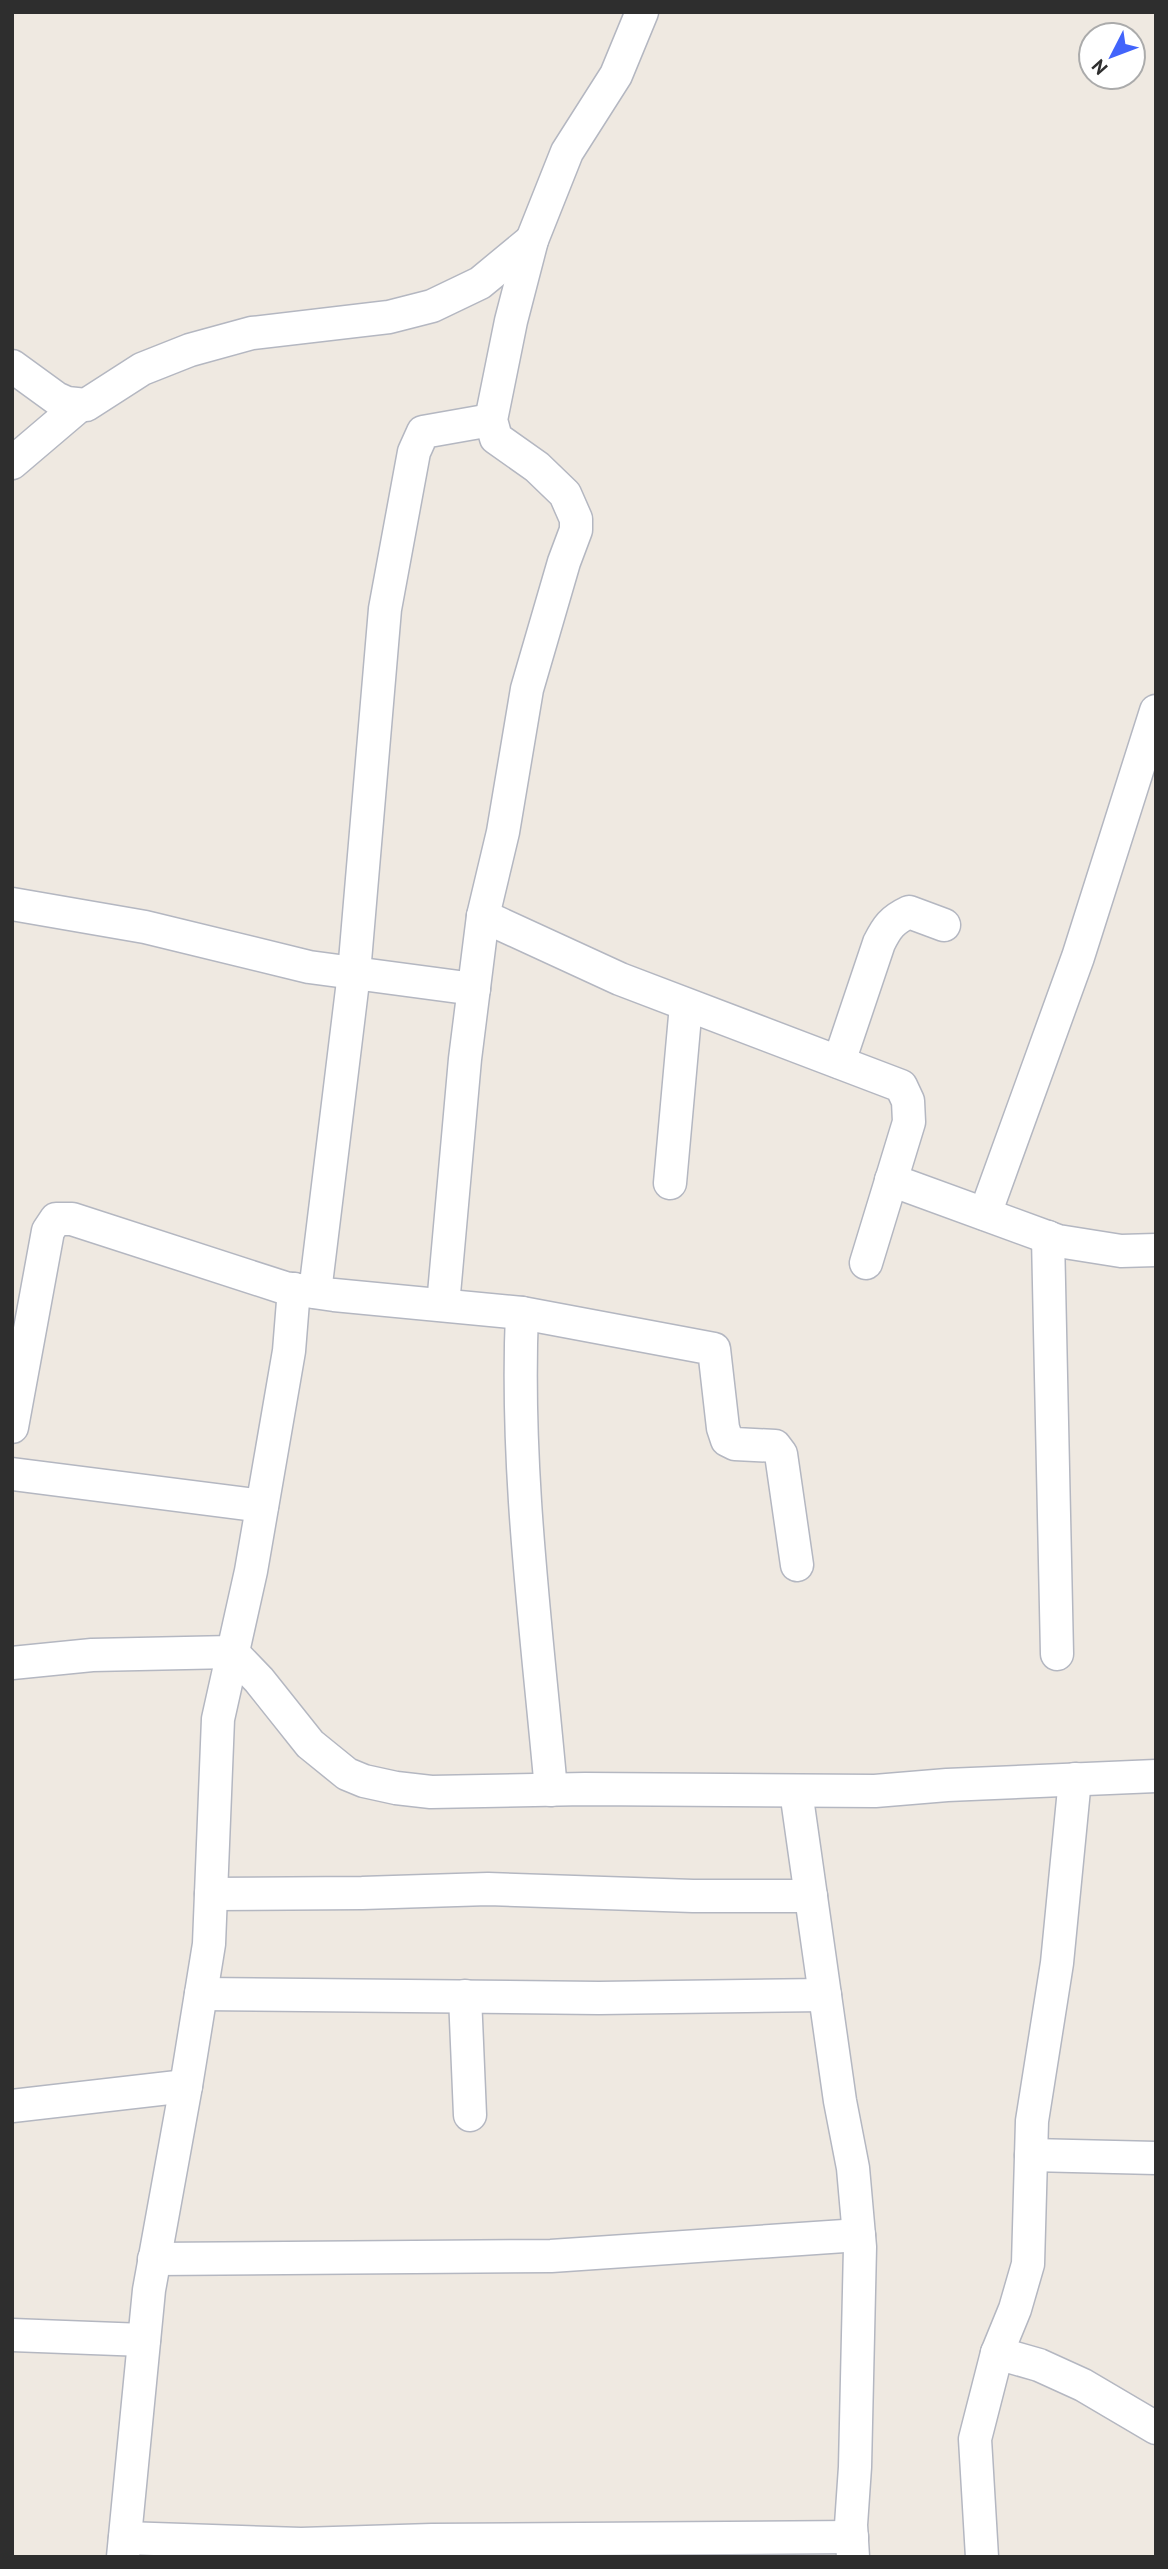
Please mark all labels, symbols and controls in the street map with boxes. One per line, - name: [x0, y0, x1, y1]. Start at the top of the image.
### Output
- north arrow: [1077, 21, 1147, 91]
- text: N: [1086, 55, 1112, 80]

